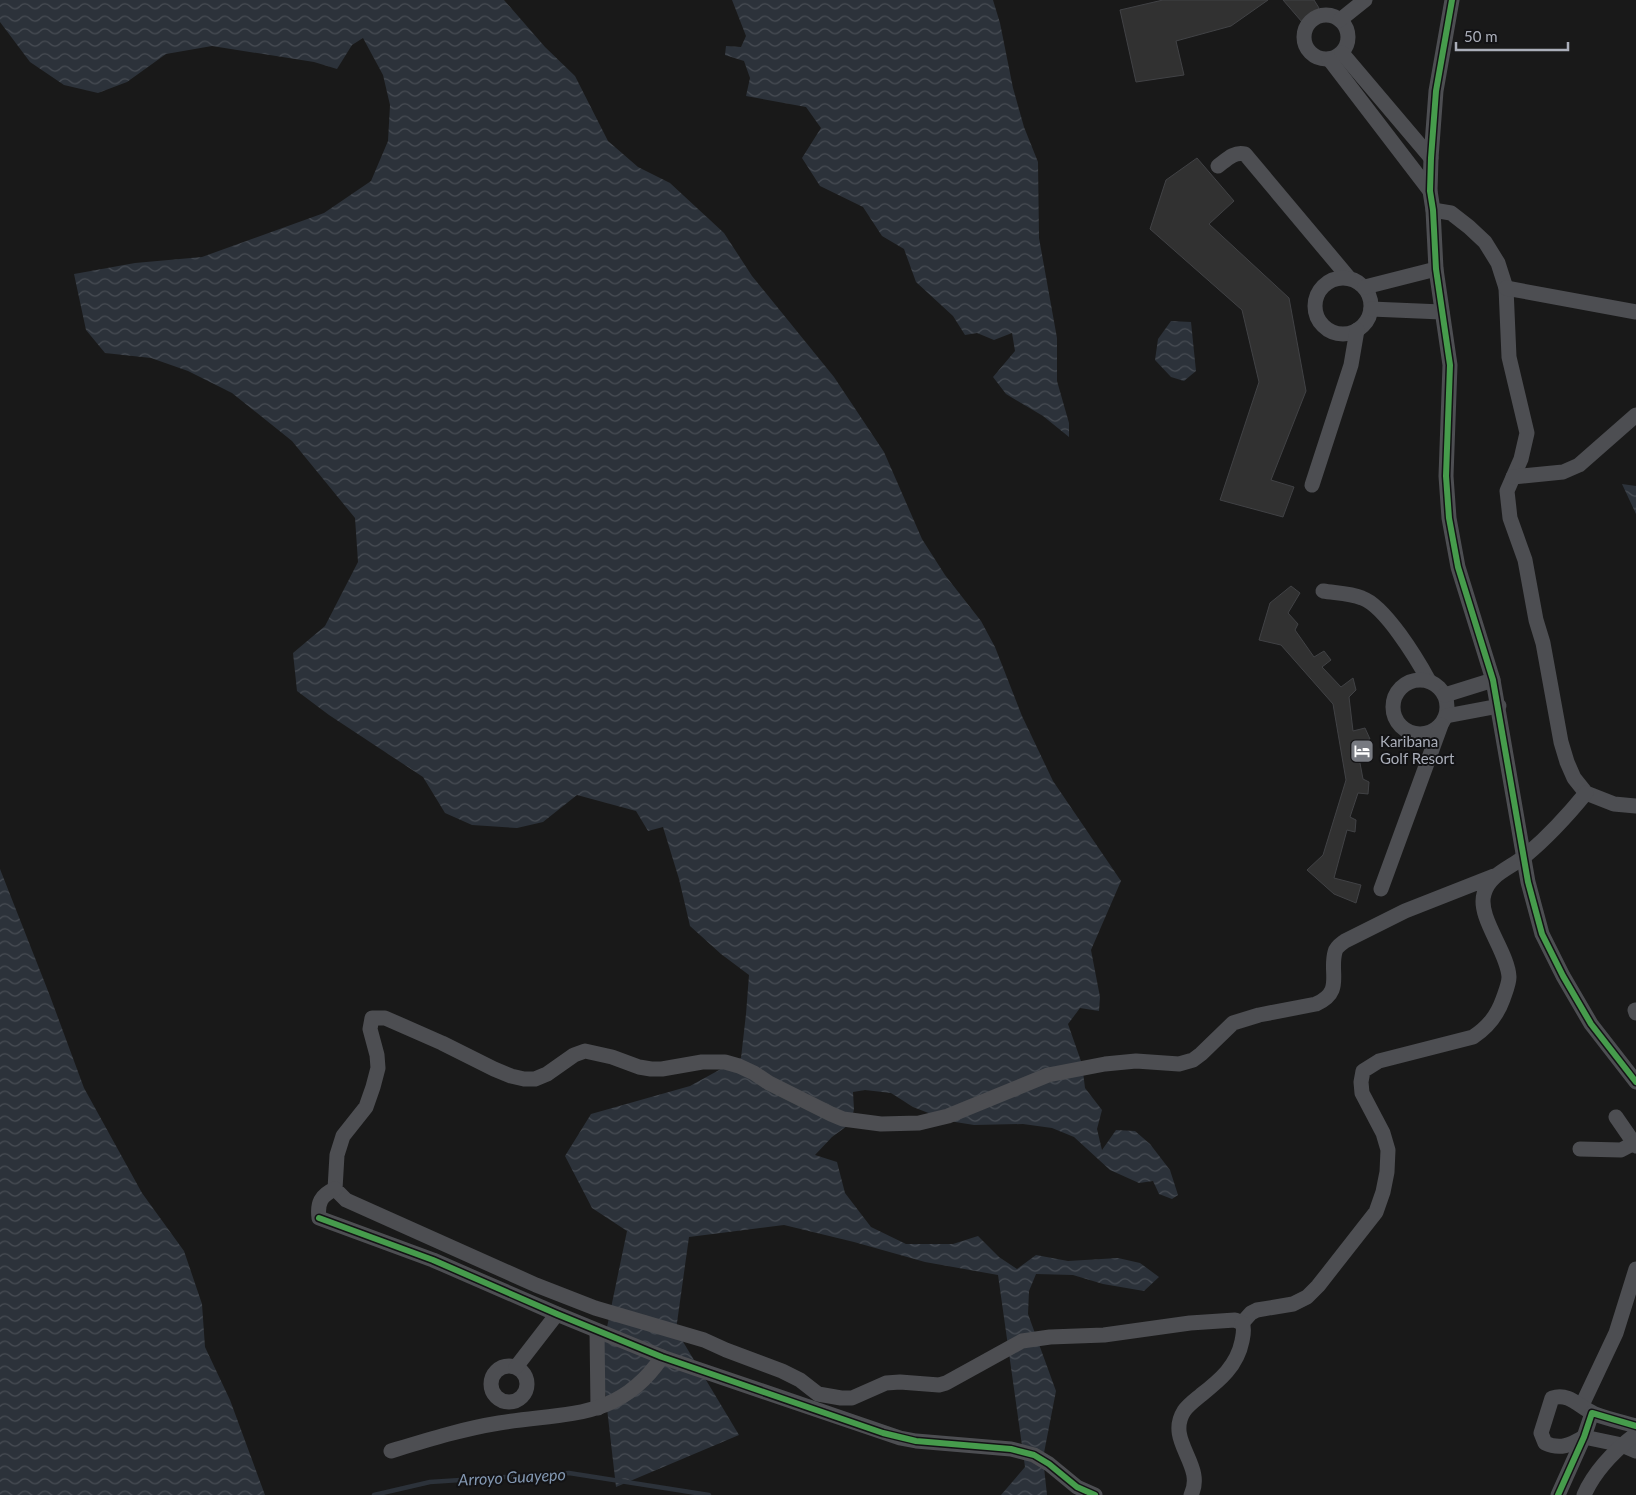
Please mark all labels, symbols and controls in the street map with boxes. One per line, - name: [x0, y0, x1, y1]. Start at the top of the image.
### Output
- scale bar: [1456, 20, 1568, 52]
- text: 50 m: [1464, 27, 1498, 45]
- place label: Karibana Golf Resort: [1380, 732, 1455, 767]
- hotel icon: Karibana Golf Resort: [1349, 738, 1375, 764]
- water label: Arroyo Guayepo: [457, 1464, 566, 1489]

